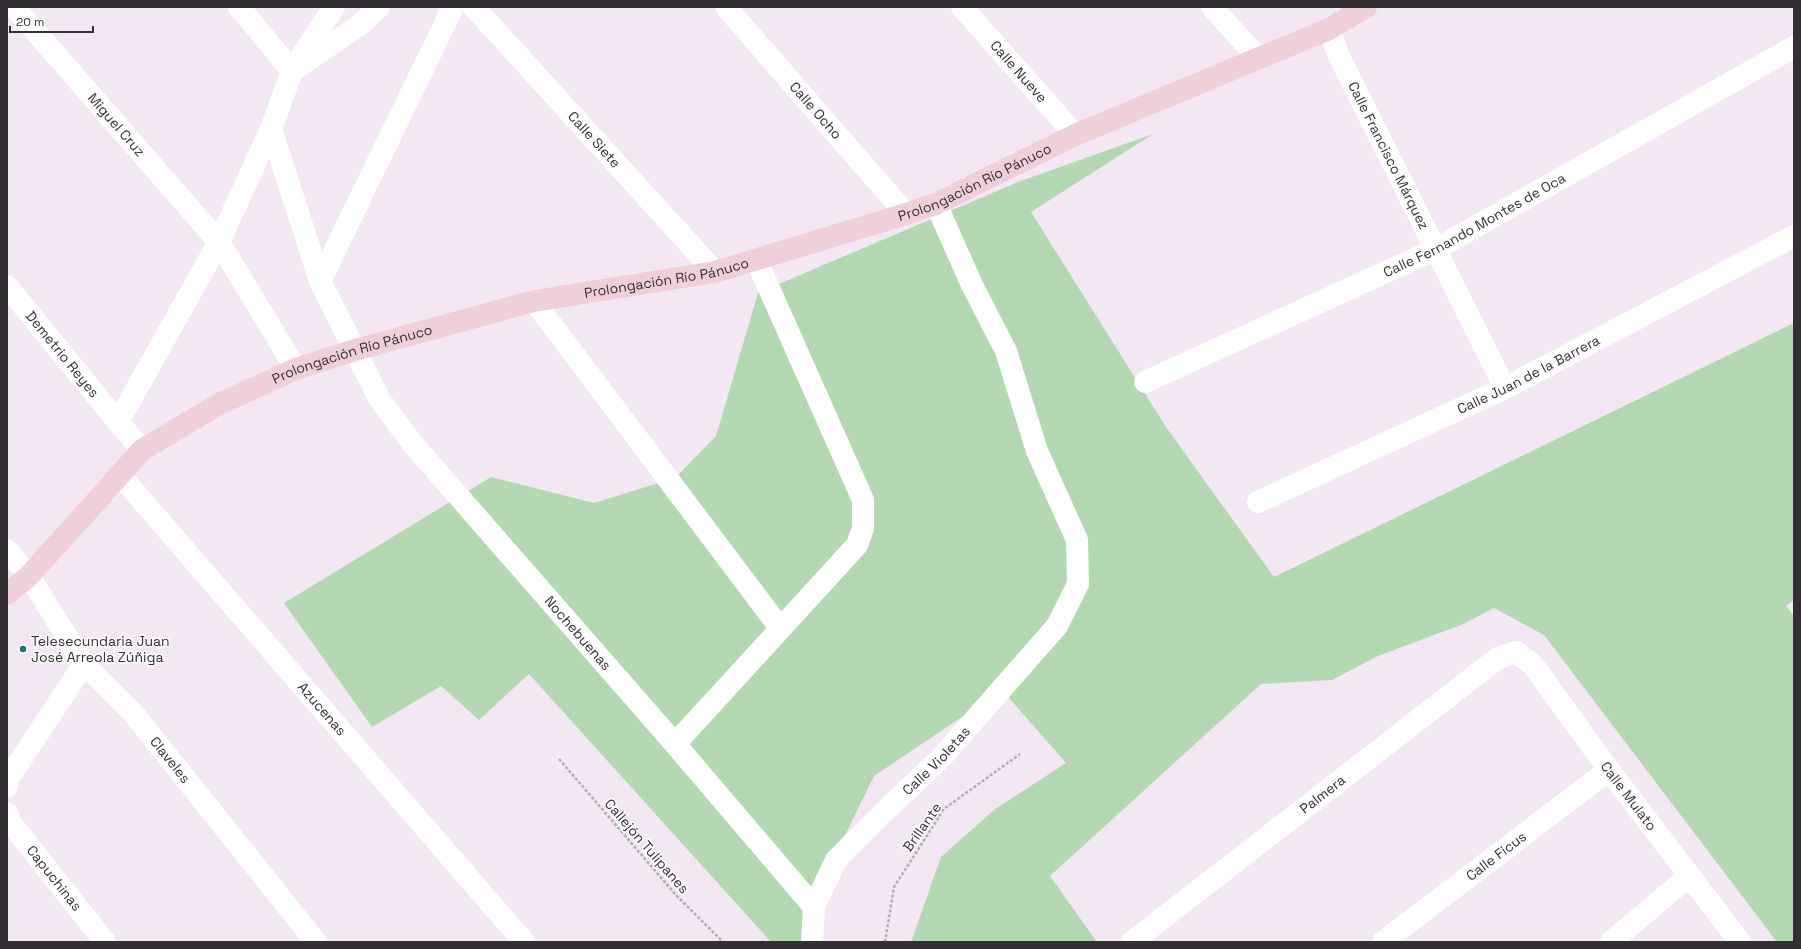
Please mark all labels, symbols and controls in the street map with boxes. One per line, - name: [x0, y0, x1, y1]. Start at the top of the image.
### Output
- scale bar: [10, 8, 93, 34]
- text: 20 m: [16, 14, 44, 30]
- street label: Calle Nueve: [987, 37, 1051, 106]
- street label: Calle Ocho: [786, 78, 846, 143]
- street label: Calle Francisco Márquez: [1344, 78, 1433, 232]
- street label: Miguel Cruz: [84, 89, 149, 160]
- street label: Calle Siete: [564, 107, 625, 172]
- street label: Prolongación Río Pánuco: [896, 139, 1054, 225]
- street label: Calle Fernando Montes de Oca: [1380, 169, 1569, 281]
- street label: Prolongación Río Pánuco: [583, 253, 751, 302]
- street label: Demetrio Reyes: [22, 307, 103, 401]
- street label: Prolongación Río Pánuco: [269, 320, 434, 388]
- street label: Calle Juan de la Barrera: [1454, 331, 1603, 418]
- street label: Nochebuenas: [541, 592, 615, 674]
- place label: Telesecundaria Juan José Arreola Zúñiga: [31, 632, 170, 666]
- marker: Telesecundaria Juan José Arreola Zúñiga: [18, 644, 28, 654]
- street label: Azucenas: [294, 678, 350, 739]
- street label: Calle Violetas: [898, 722, 974, 799]
- street label: Claveles: [146, 733, 195, 787]
- street label: Calle Mulato: [1597, 758, 1661, 834]
- street label: Palmera: [1296, 771, 1349, 818]
- street label: Callejón Tulipanes: [601, 795, 693, 897]
- street label: Brillante: [899, 799, 945, 855]
- street label: Calle Ficus: [1462, 827, 1530, 885]
- street label: Capuchinas: [23, 841, 86, 915]

